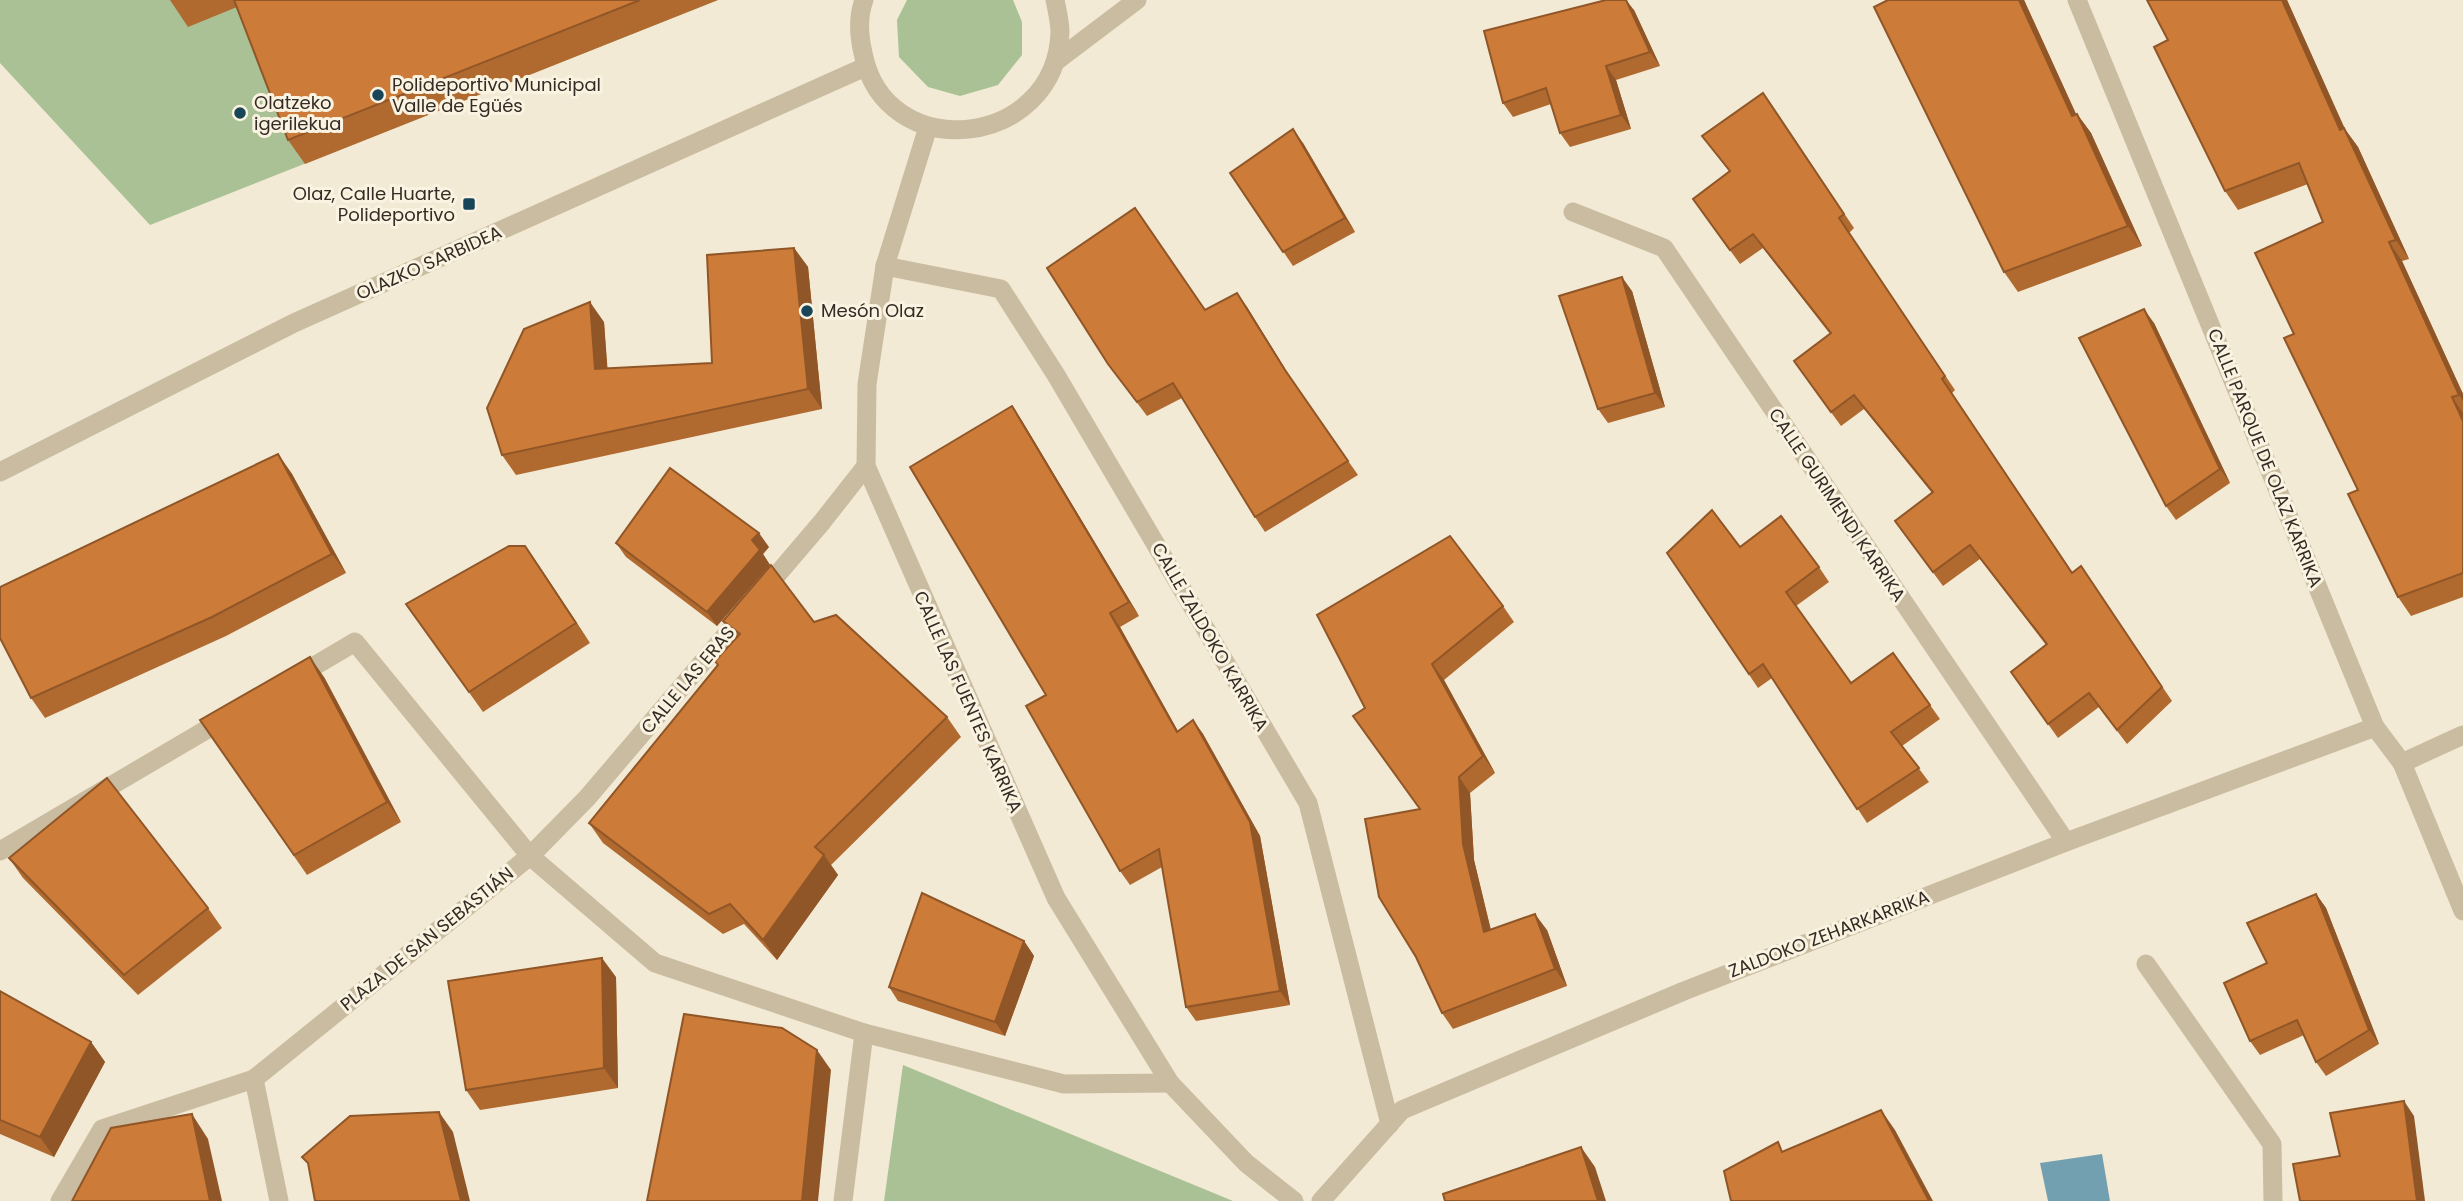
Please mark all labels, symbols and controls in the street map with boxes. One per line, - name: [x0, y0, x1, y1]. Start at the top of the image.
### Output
- place label: Polideportivo Municipal Valle de Egüés: [392, 72, 601, 118]
- marker: Polideportivo Municipal Valle de Egüés: [370, 87, 386, 103]
- place label: Olatzeko igerilekua: [254, 90, 341, 136]
- marker: Olatzeko igerilekua: [232, 105, 248, 121]
- place label: Olaz, Calle Huarte, Polideportivo: [293, 181, 455, 227]
- marker: Olaz, Calle Huarte, Polideportivo: [461, 196, 477, 212]
- street label: OLAZKO SARBIDEA: [352, 219, 505, 306]
- place label: Mesón Olaz: [821, 298, 924, 323]
- marker: Mesón Olaz: [799, 303, 815, 319]
- street label: CALLE PARQUE DE OLAZ KARRIKA: [2202, 325, 2329, 591]
- street label: CALLE GURIMENDI KARRIKA: [1763, 403, 1912, 606]
- street label: CALLE ZALDOKO KARRIKA: [1146, 538, 1275, 736]
- street label: CALLE LAS FUENTES KARRIKA: [908, 587, 1029, 817]
- street label: CALLE LAS ERAS: [635, 620, 740, 739]
- street label: PLAZA DE SAN SEBASTIÁN: [335, 861, 519, 1016]
- street label: ZALDOKO ZEHARKARRIKA: [1725, 884, 1933, 983]

